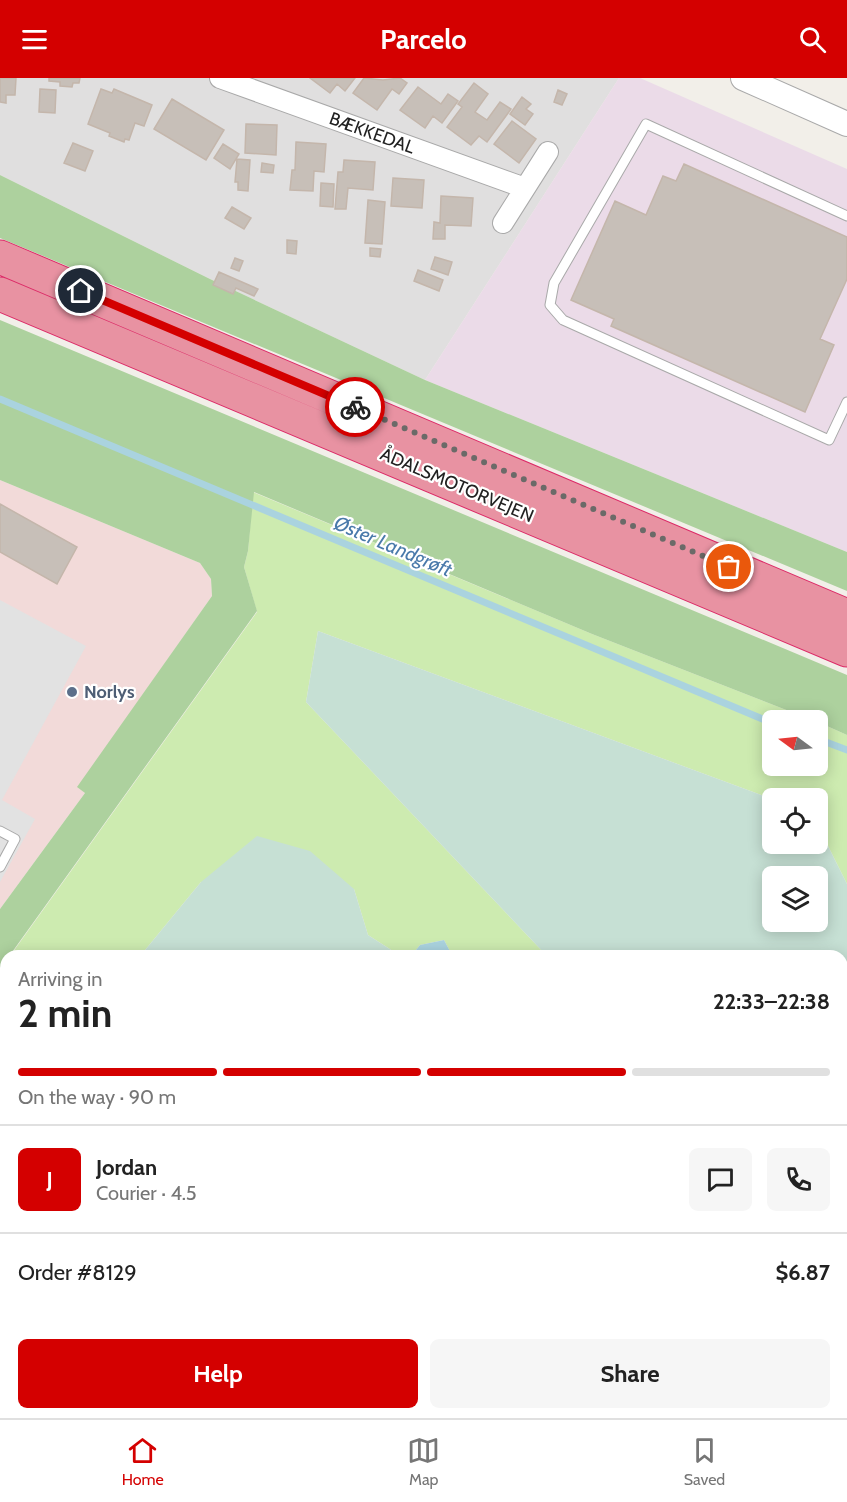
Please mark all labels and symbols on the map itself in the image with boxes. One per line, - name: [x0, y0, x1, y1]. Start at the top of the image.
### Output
- street label: BÆKKEDAL: [326, 107, 418, 159]
- pin: [55, 265, 106, 316]
- courier: [325, 377, 385, 437]
- street label: ÅDALSMOTORVEJEN: [377, 443, 537, 527]
- water label: Øster Landgrøft: [330, 510, 456, 582]
- pin: [703, 541, 754, 592]
- place label: Norlys: [84, 681, 135, 703]
- marker: Norlys: [65, 685, 79, 699]
- north arrow: [762, 710, 828, 776]

